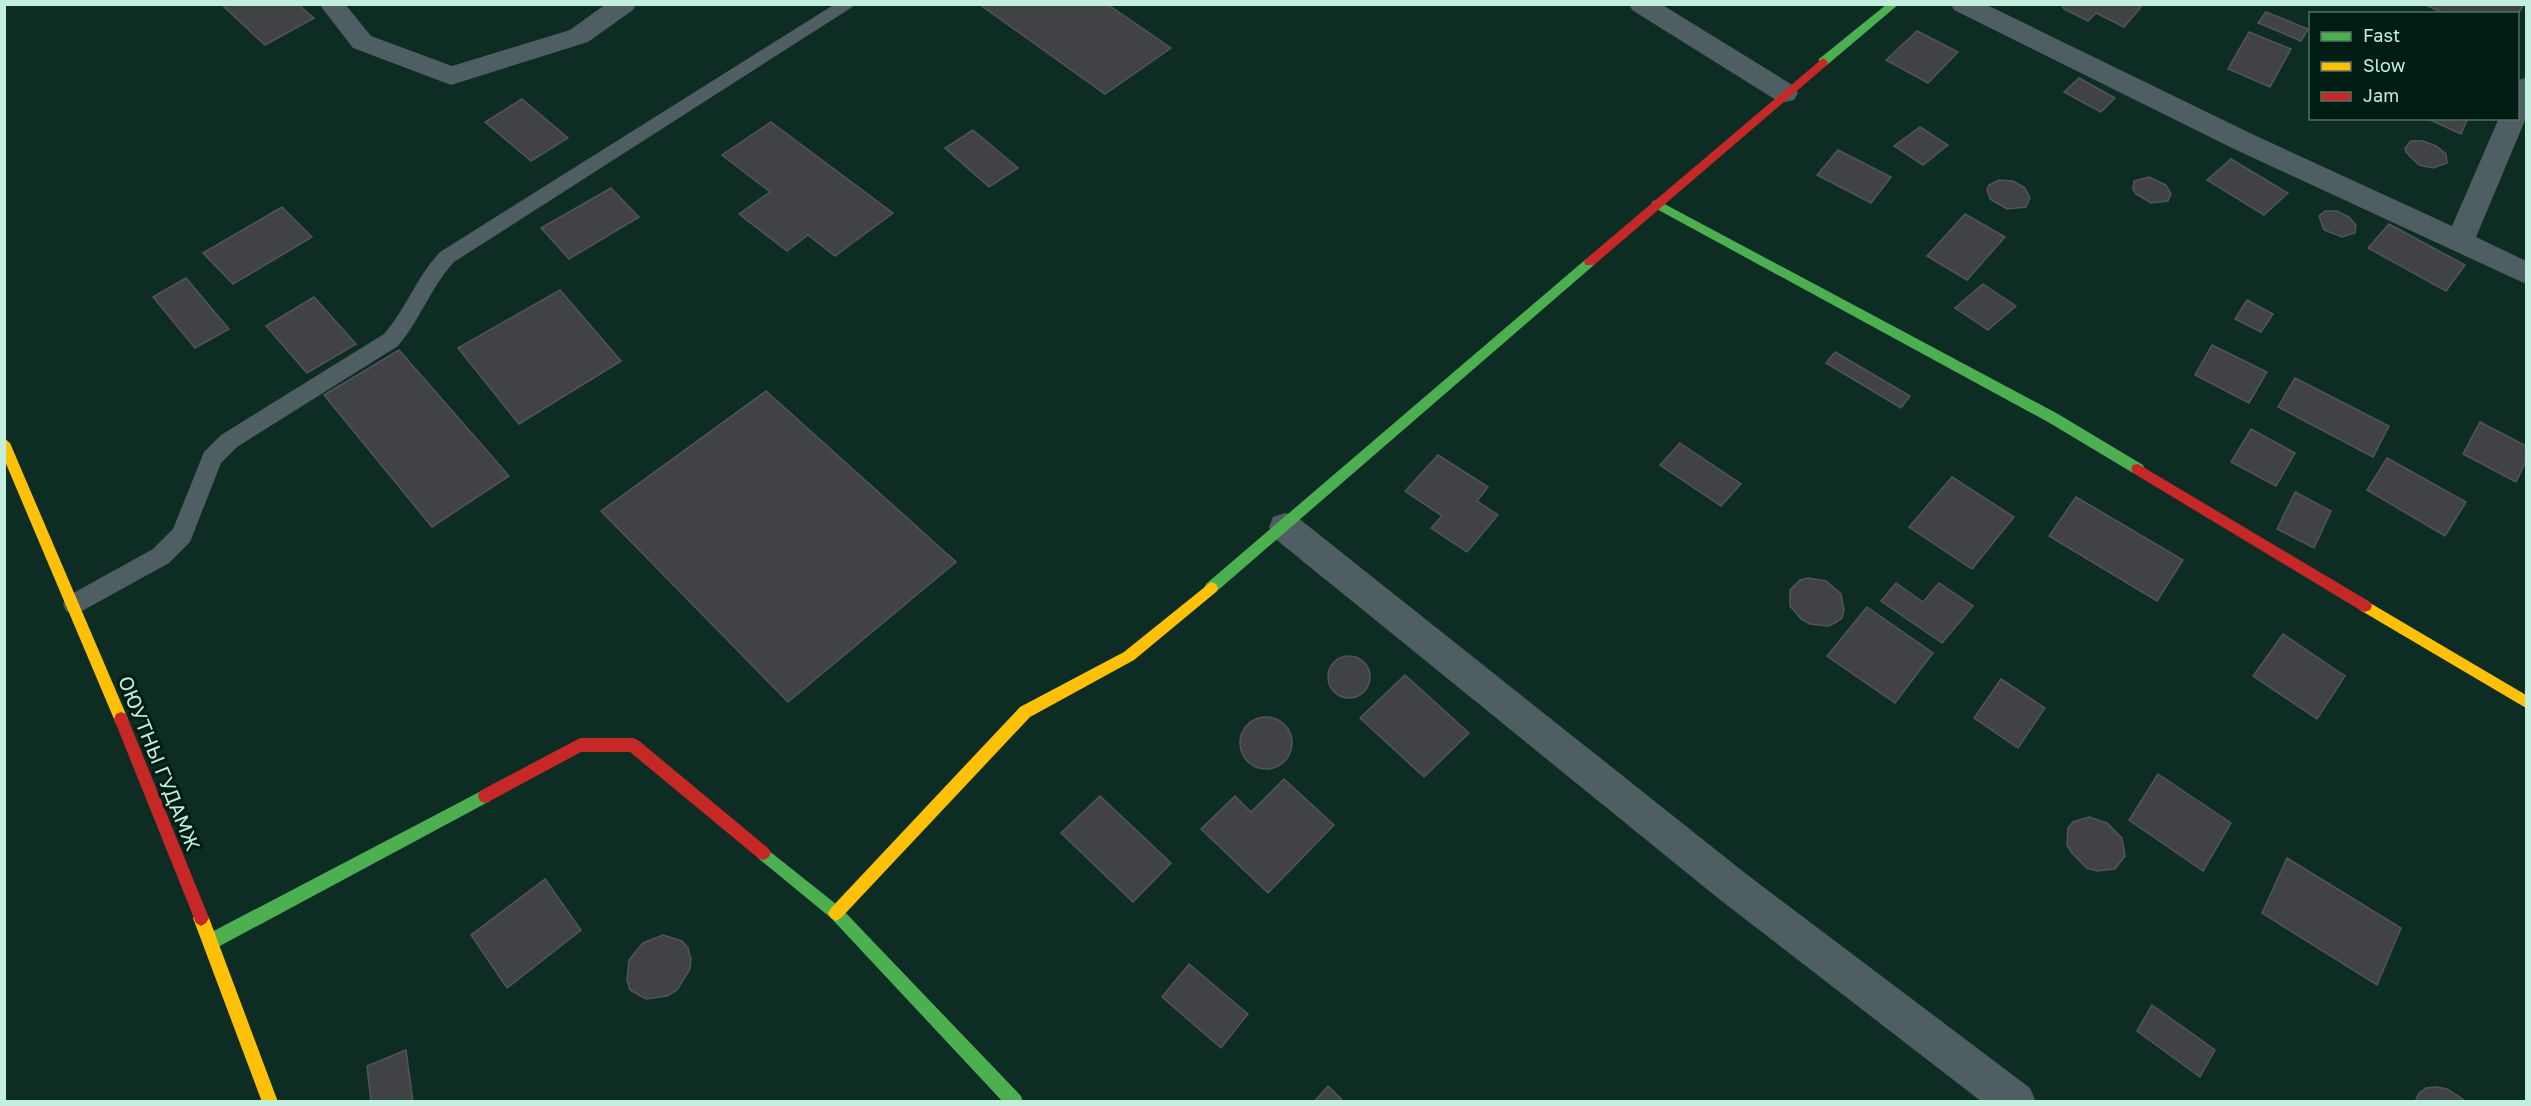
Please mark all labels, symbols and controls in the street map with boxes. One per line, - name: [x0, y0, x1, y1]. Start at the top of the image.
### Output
- legend: [2309, 12, 2519, 120]
- text: Fast: [2363, 24, 2400, 46]
- text: Slow: [2363, 54, 2406, 76]
- text: Jam: [2363, 84, 2399, 106]
- street label: ОЮУТНЫ ГУДАМЖ: [114, 672, 206, 854]

